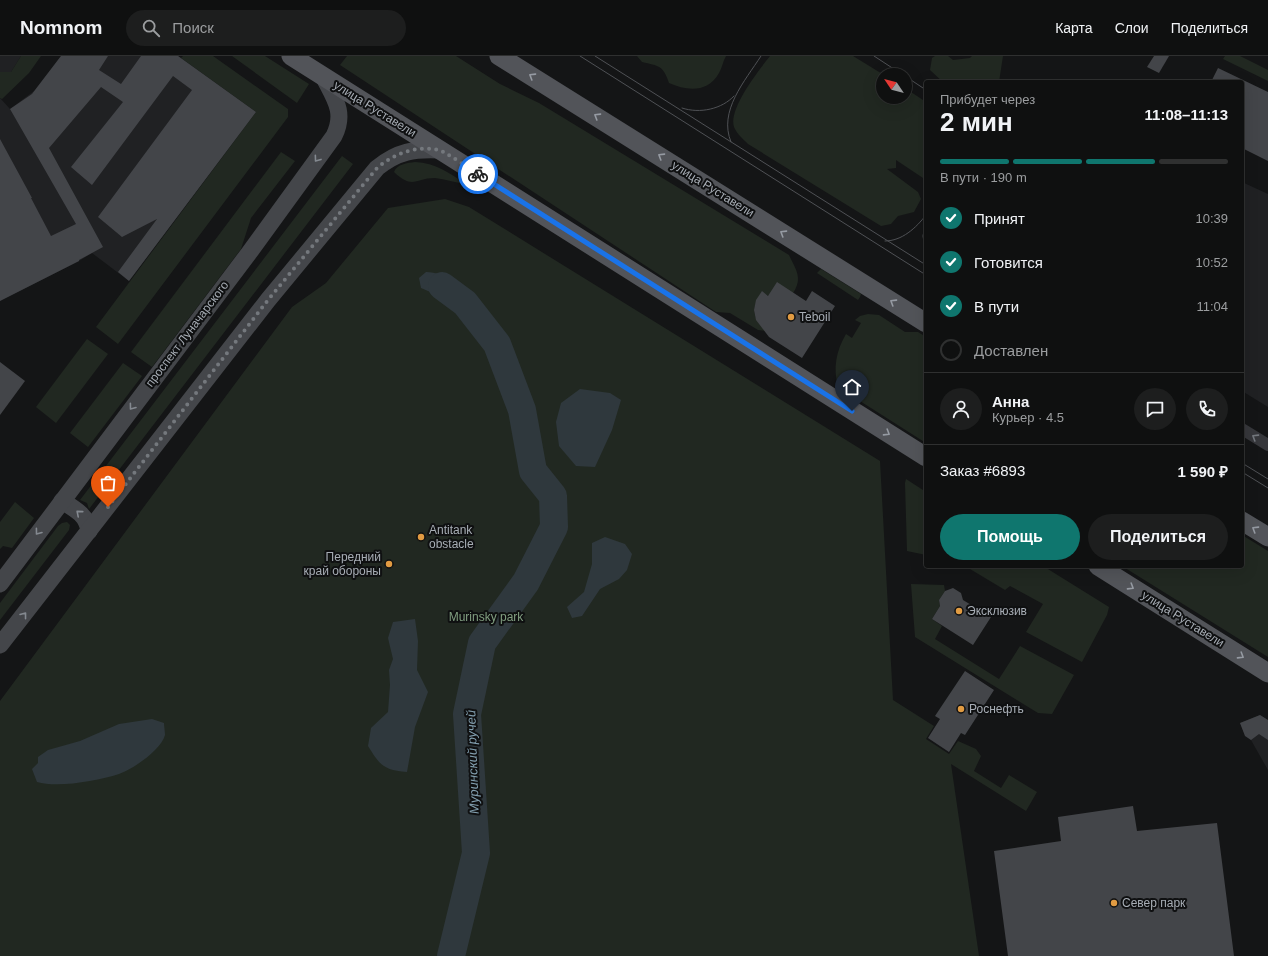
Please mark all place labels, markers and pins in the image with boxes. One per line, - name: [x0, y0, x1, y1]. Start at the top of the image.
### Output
- place label: Teboil: [799, 310, 830, 324]
- marker: Teboil: [786, 312, 796, 322]
- pin: [835, 370, 869, 411]
- pin: [91, 466, 125, 507]
- place label: Antitank obstacle: [429, 523, 474, 551]
- marker: Antitank obstacle: [416, 532, 426, 542]
- place label: Передний край обороны: [304, 550, 381, 578]
- marker: Передний край обороны: [384, 559, 394, 569]
- place label: Эксклюзив: [967, 604, 1027, 618]
- marker: Эксклюзив: [954, 606, 964, 616]
- place label: Роснефть: [969, 702, 1024, 716]
- marker: Роснефть: [956, 704, 966, 714]
- place label: Север парк: [1122, 896, 1186, 910]
- marker: Север парк: [1109, 898, 1119, 908]

